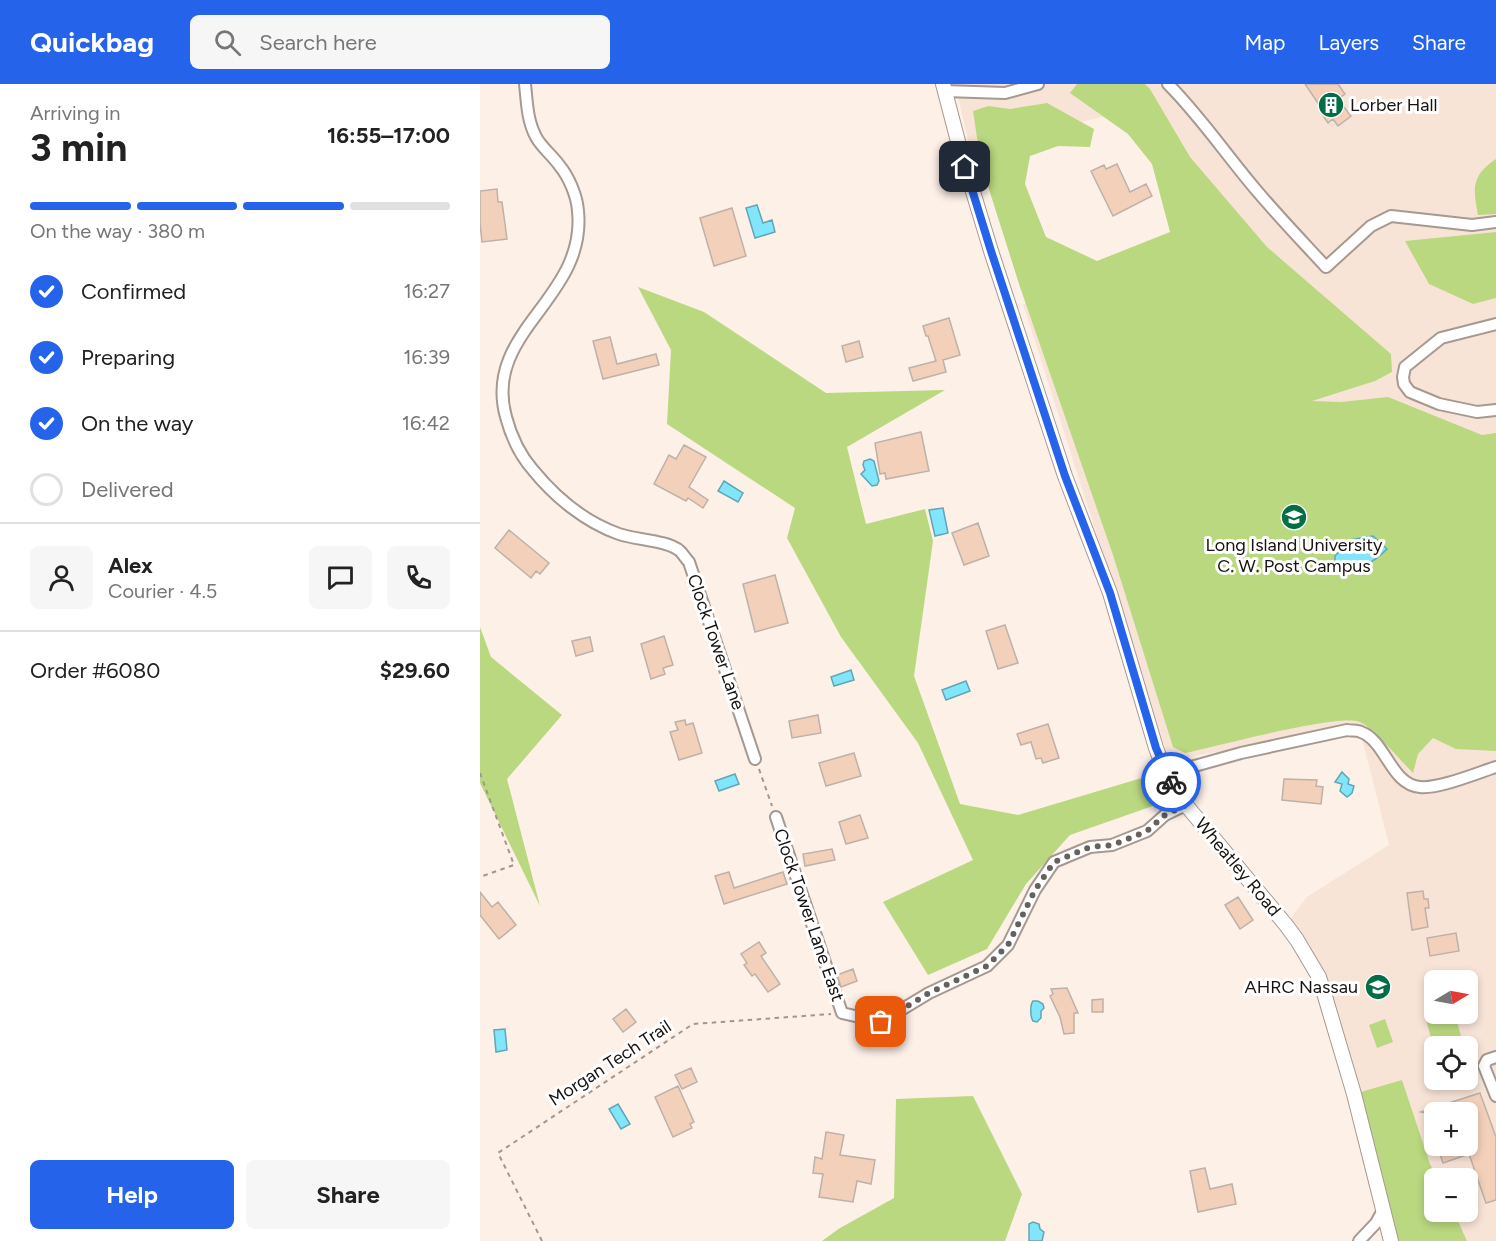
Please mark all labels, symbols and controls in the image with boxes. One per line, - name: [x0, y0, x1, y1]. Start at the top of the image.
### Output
- search box: [190, 15, 610, 69]
- text: Quickbag: [30, 25, 154, 59]
- icon: search: [211, 26, 244, 59]
- text: Search here: [259, 29, 377, 56]
- text: Map: [1245, 30, 1285, 55]
- text: Layers: [1318, 30, 1379, 55]
- text: Share: [1412, 30, 1466, 55]
- building icon: Lorber Hall: [1316, 90, 1346, 120]
- place label: Lorber Hall: [1350, 94, 1437, 116]
- text: Arriving in: [30, 101, 120, 125]
- text: 16:55–17:00: [327, 122, 450, 149]
- text: 3 min: [30, 124, 127, 171]
- pin: [939, 141, 990, 192]
- icon: home: [948, 150, 981, 183]
- text: On the way · 380 m: [30, 219, 205, 243]
- icon: check: [30, 275, 63, 308]
- text: Confirmed: [81, 278, 186, 305]
- text: 16:27: [403, 279, 450, 303]
- icon: check: [30, 341, 63, 374]
- text: Preparing: [81, 344, 175, 371]
- text: 16:39: [403, 345, 450, 369]
- icon: check: [30, 407, 63, 440]
- text: On the way: [81, 410, 193, 437]
- text: 16:42: [402, 411, 450, 435]
- text: Delivered: [81, 476, 174, 503]
- school or university icon: Long Island University C. W. Post Campus: [1279, 502, 1309, 532]
- place label: Long Island University C. W. Post Campus: [1205, 534, 1383, 577]
- button: person: [30, 546, 93, 609]
- button: chat: [309, 546, 372, 609]
- button: phone: [387, 546, 450, 609]
- text: Alex: [108, 552, 153, 579]
- street label: Clock Tower Lane: [682, 571, 750, 713]
- text: Courier · 4.5: [108, 579, 217, 603]
- text: Order #6080: [30, 657, 160, 684]
- text: $29.60: [380, 657, 450, 684]
- courier: [1141, 752, 1201, 812]
- icon: bike: [1155, 766, 1188, 799]
- street label: Wheatley Road: [1190, 813, 1286, 921]
- street label: Clock Tower Lane East: [769, 826, 849, 1005]
- north arrow: [1424, 970, 1478, 1024]
- map controls: [1424, 970, 1478, 1222]
- school or university icon: AHRC Nassau: [1363, 972, 1393, 1002]
- place label: AHRC Nassau: [1244, 976, 1358, 998]
- pin: [855, 996, 906, 1047]
- icon: bag: [864, 1005, 897, 1038]
- street label: Morgan Tech Trail: [545, 1015, 675, 1111]
- button: locate: [1424, 1036, 1478, 1090]
- button: +: [1424, 1102, 1478, 1156]
- button: Help: [30, 1160, 234, 1229]
- button: Share: [246, 1160, 450, 1229]
- button: −: [1424, 1168, 1478, 1222]

